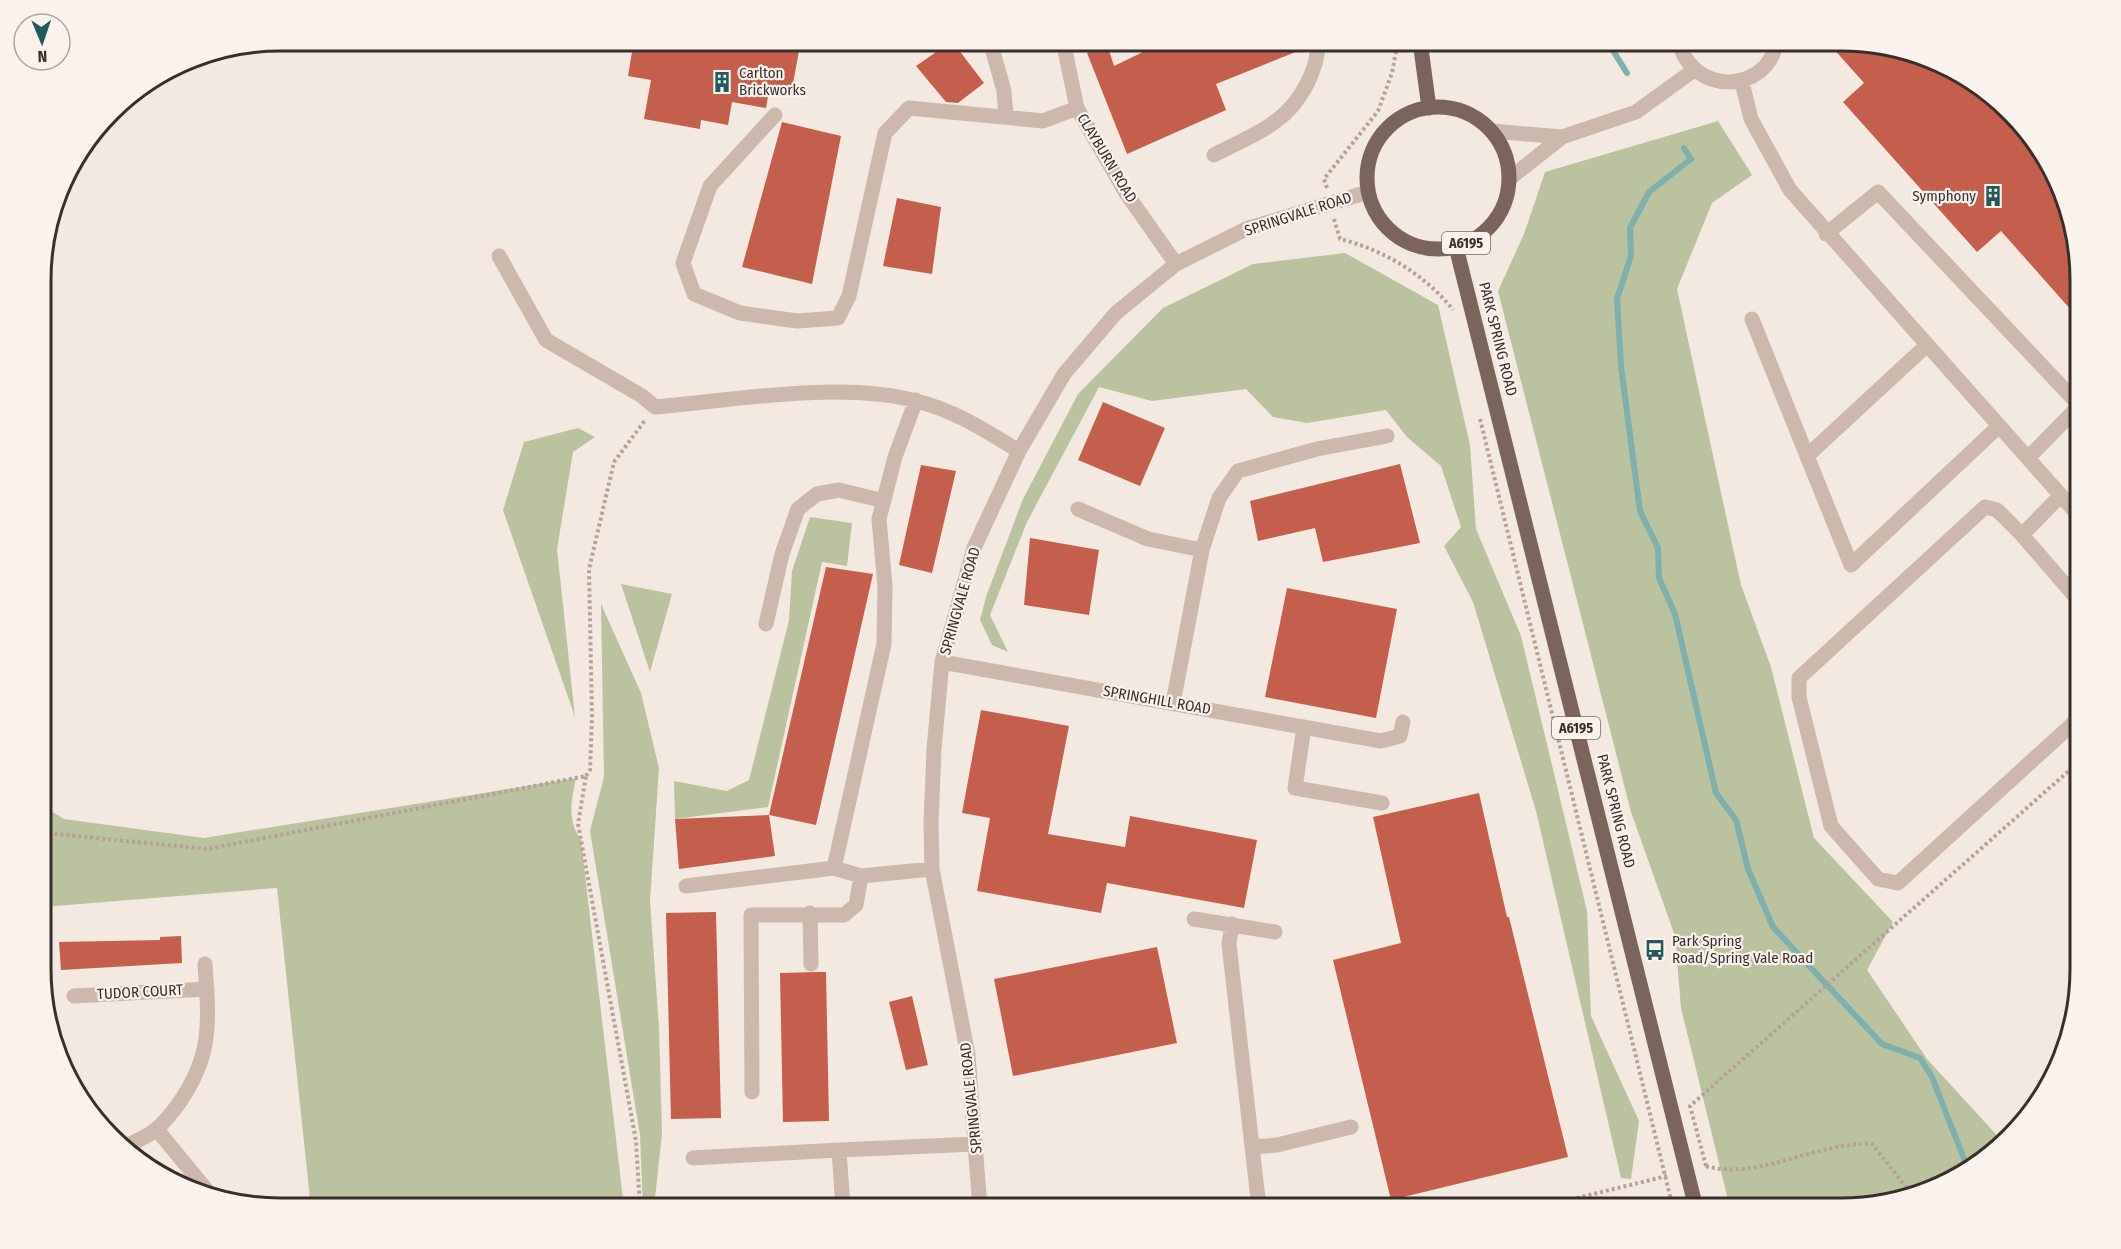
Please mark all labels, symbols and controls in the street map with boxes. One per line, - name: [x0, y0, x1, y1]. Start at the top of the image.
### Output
- north arrow: [12, 12, 72, 72]
- text: N: [37, 47, 48, 66]
- place label: Carlton Brickworks: [739, 64, 806, 99]
- building icon: Carlton Brickworks: [710, 70, 734, 94]
- street label: CLAYBURN ROAD: [1073, 110, 1141, 206]
- building icon: Symphony: [1981, 184, 2005, 208]
- place label: Symphony: [1912, 187, 1976, 205]
- street label: SPRINGVALE ROAD: [1242, 188, 1354, 240]
- road number: A6195: [1442, 232, 1490, 254]
- street label: PARK SPRING ROAD: [1475, 280, 1521, 398]
- street label: SPRINGVALE ROAD: [936, 545, 984, 657]
- street label: SPRINGHILL ROAD: [1102, 682, 1212, 718]
- road number: A6195: [1552, 717, 1600, 739]
- street label: PARK SPRING ROAD: [1593, 752, 1639, 870]
- place label: Park Spring Road/Spring Vale Road: [1672, 932, 1813, 967]
- bus stop icon: Park Spring Road/Spring Vale Road: [1643, 938, 1667, 962]
- street label: TUDOR COURT: [97, 981, 183, 1003]
- street label: SPRINGVALE ROAD: [956, 1042, 986, 1154]

